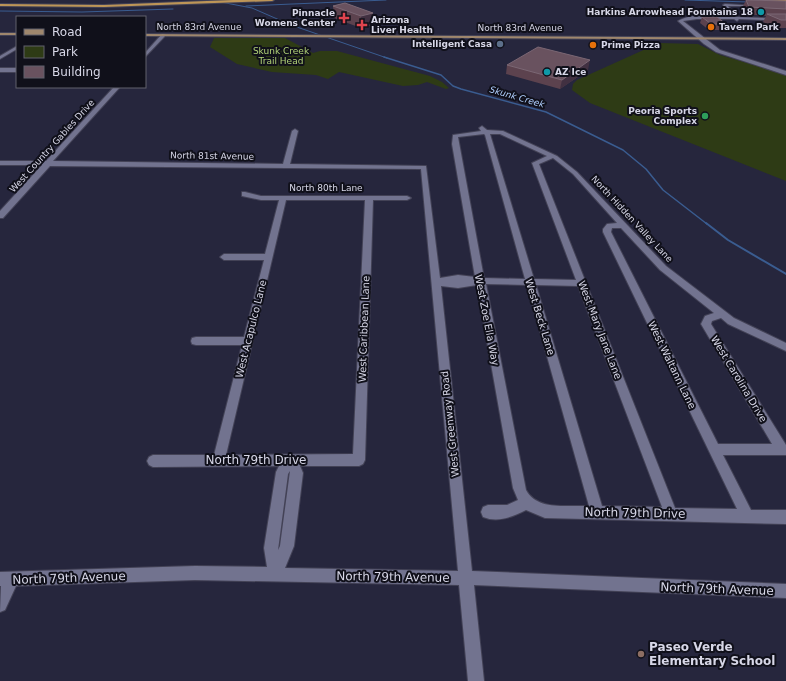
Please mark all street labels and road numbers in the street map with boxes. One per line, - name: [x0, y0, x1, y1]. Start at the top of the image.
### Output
- street label: North 83rd Avenue: [156, 22, 242, 32]
- street label: North 83rd Avenue: [477, 23, 563, 33]
- street label: West Country Gables Drive: [8, 97, 97, 194]
- street label: North 81st Avenue: [170, 150, 255, 162]
- street label: North Hidden Valley Lane: [589, 174, 675, 265]
- street label: North 80th Lane: [289, 183, 363, 193]
- street label: West Zoe Ella Way: [473, 274, 501, 367]
- street label: West Caribbean Lane: [357, 276, 371, 382]
- street label: West Beck Lane: [523, 277, 557, 357]
- street label: West Acapulco Lane: [234, 279, 268, 379]
- street label: West Mary Jane Lane: [576, 279, 624, 381]
- street label: West Waltann Lane: [646, 319, 698, 411]
- street label: West Carolina Drive: [709, 334, 769, 424]
- street label: West Greenway Road: [439, 370, 461, 478]
- street label: North 79th Drive: [206, 453, 306, 467]
- street label: North 79th Drive: [585, 505, 685, 521]
- street label: North 79th Avenue: [12, 569, 126, 587]
- street label: North 79th Avenue: [336, 569, 450, 585]
- street label: North 79th Avenue: [660, 580, 774, 598]

